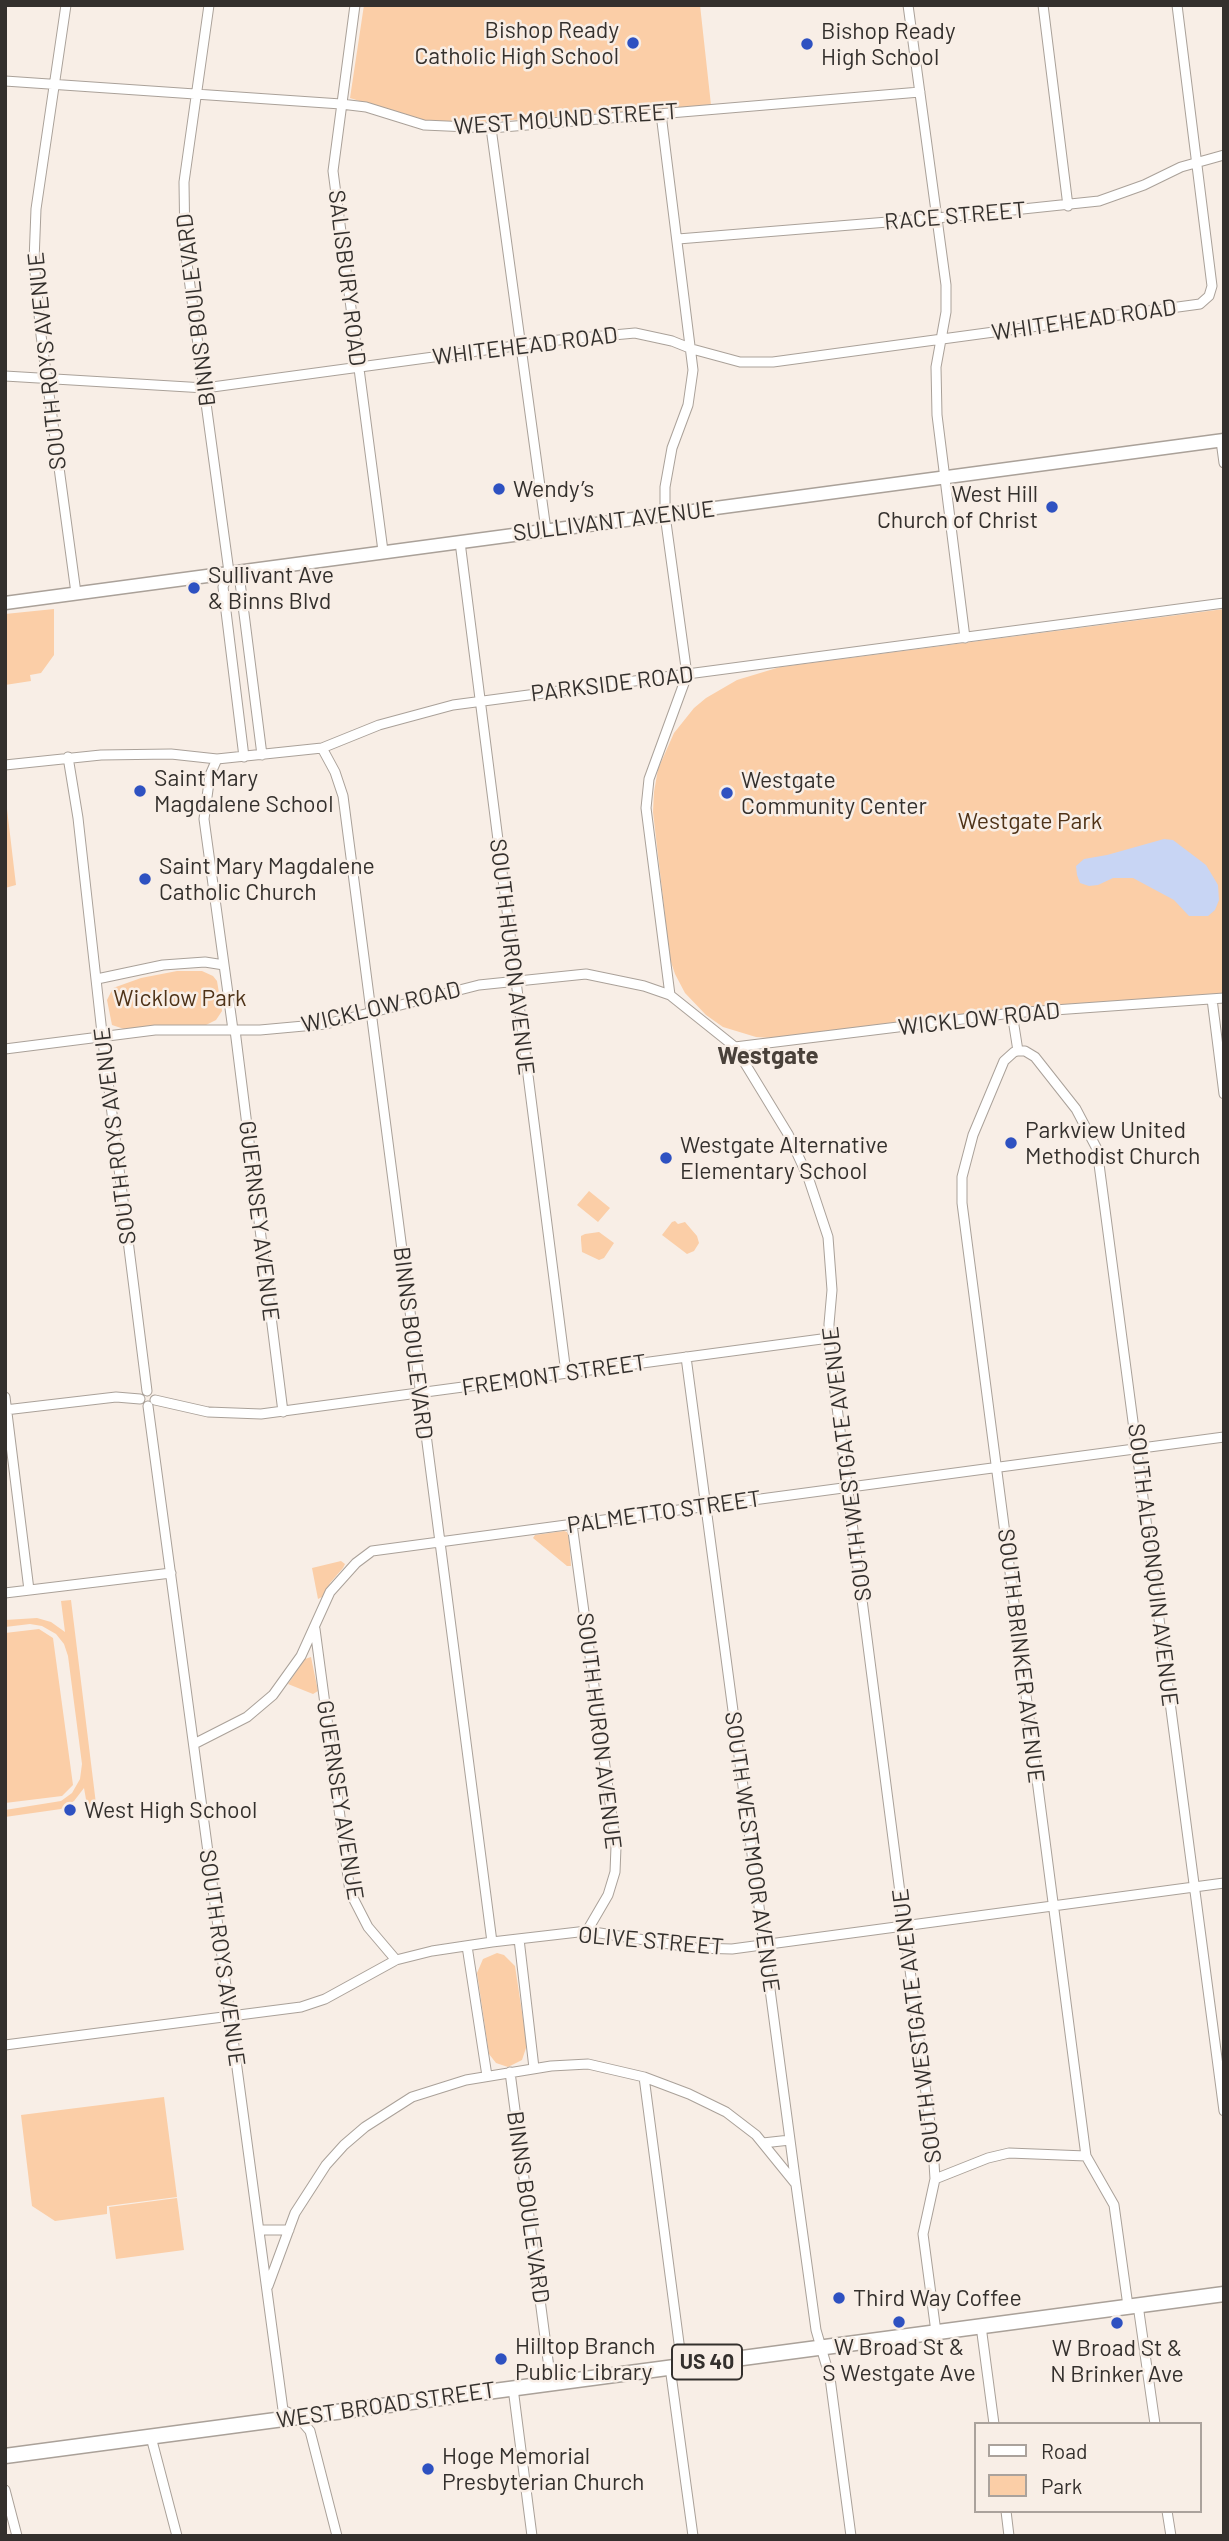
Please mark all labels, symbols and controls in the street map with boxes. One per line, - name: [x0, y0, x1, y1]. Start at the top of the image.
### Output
- place label: Bishop Ready Catholic High School: [414, 16, 619, 70]
- place label: Bishop Ready High School: [821, 17, 955, 71]
- marker: Bishop Ready Catholic High School: [625, 35, 641, 51]
- marker: Bishop Ready High School: [799, 36, 815, 52]
- street label: WEST MOUND STREET: [453, 97, 679, 141]
- street label: SALISBURY ROAD: [323, 188, 371, 368]
- street label: RACE STREET: [883, 196, 1027, 236]
- street label: BINNS BOULEVARD: [170, 212, 222, 408]
- street label: SOUTH ROYS AVENUE: [22, 251, 72, 471]
- street label: WHITEHEAD ROAD: [990, 293, 1178, 347]
- street label: WHITEHEAD ROAD: [431, 321, 619, 371]
- place label: Wendy’s: [513, 475, 594, 503]
- place label: West Hill Church of Christ: [877, 480, 1038, 534]
- marker: Wendy’s: [491, 481, 507, 497]
- street label: SULLIVANT AVENUE: [511, 495, 717, 547]
- marker: West Hill Church of Christ: [1044, 499, 1060, 515]
- place label: Sullivant Ave & Binns Blvd: [208, 561, 334, 615]
- marker: Sullivant Ave & Binns Blvd: [186, 580, 202, 596]
- street label: PARKSIDE ROAD: [529, 660, 695, 708]
- place label: Saint Mary Magdalene School: [154, 764, 333, 818]
- place label: Westgate Community Center: [741, 766, 927, 820]
- marker: Saint Mary Magdalene School: [132, 783, 148, 799]
- marker: Westgate Community Center: [719, 785, 735, 801]
- park label: Westgate Park: [958, 807, 1102, 835]
- street label: SOUTH HURON AVENUE: [484, 837, 540, 1077]
- place label: Saint Mary Magdalene Catholic Church: [159, 852, 375, 906]
- marker: Saint Mary Magdalene Catholic Church: [137, 871, 153, 887]
- street label: WICKLOW ROAD: [299, 975, 463, 1039]
- park label: Wicklow Park: [113, 984, 247, 1012]
- street label: WICKLOW ROAD: [897, 997, 1061, 1041]
- street label: SOUTH ROYS AVENUE: [88, 1026, 142, 1246]
- district label: Westgate: [717, 1042, 819, 1070]
- place label: Parkview United Methodist Church: [1025, 1116, 1200, 1170]
- street label: GUERNSEY AVENUE: [233, 1119, 285, 1323]
- place label: Westgate Alternative Elementary School: [680, 1131, 888, 1185]
- marker: Parkview United Methodist Church: [1003, 1135, 1019, 1151]
- marker: Westgate Alternative Elementary School: [658, 1150, 674, 1166]
- street label: BINNS BOULEVARD: [387, 1245, 439, 1441]
- street label: SOUTH WESTGATE AVENUE: [816, 1325, 878, 1603]
- street label: FREMONT STREET: [460, 1348, 648, 1402]
- street label: SOUTH ALGONQUIN AVENUE: [1122, 1422, 1184, 1708]
- street label: PALMETTO STREET: [565, 1485, 763, 1539]
- street label: SOUTH BRINKER AVENUE: [992, 1527, 1050, 1785]
- street label: SOUTH HURON AVENUE: [571, 1611, 627, 1851]
- street label: GUERNSEY AVENUE: [311, 1698, 369, 1902]
- street label: SOUTH WESTMOOR AVENUE: [719, 1710, 785, 1994]
- place label: West High School: [84, 1796, 257, 1824]
- marker: West High School: [62, 1802, 78, 1818]
- street label: SOUTH ROYS AVENUE: [193, 1848, 251, 2068]
- street label: SOUTH WESTGATE AVENUE: [886, 1887, 948, 2165]
- street label: OLIVE STREET: [577, 1921, 725, 1961]
- street label: BINNS BOULEVARD: [501, 2109, 555, 2305]
- place label: Third Way Coffee: [853, 2284, 1022, 2312]
- marker: Third Way Coffee: [831, 2290, 847, 2306]
- marker: W Broad St & S Westgate Ave: [891, 2314, 907, 2330]
- marker: W Broad St & N Brinker Ave: [1109, 2315, 1125, 2331]
- place label: Hilltop Branch Public Library: [515, 2332, 655, 2386]
- place label: W Broad St & S Westgate Ave: [822, 2333, 976, 2387]
- place label: W Broad St & N Brinker Ave: [1050, 2334, 1184, 2388]
- road number: US 40: [672, 2344, 742, 2380]
- marker: Hilltop Branch Public Library: [493, 2351, 509, 2367]
- street label: WEST BROAD STREET: [275, 2376, 497, 2434]
- legend: [974, 2422, 1201, 2513]
- text: Road: [1041, 2438, 1087, 2463]
- place label: Hoge Memorial Presbyterian Church: [442, 2442, 645, 2496]
- marker: Hoge Memorial Presbyterian Church: [420, 2461, 436, 2477]
- text: Park: [1041, 2473, 1082, 2498]

